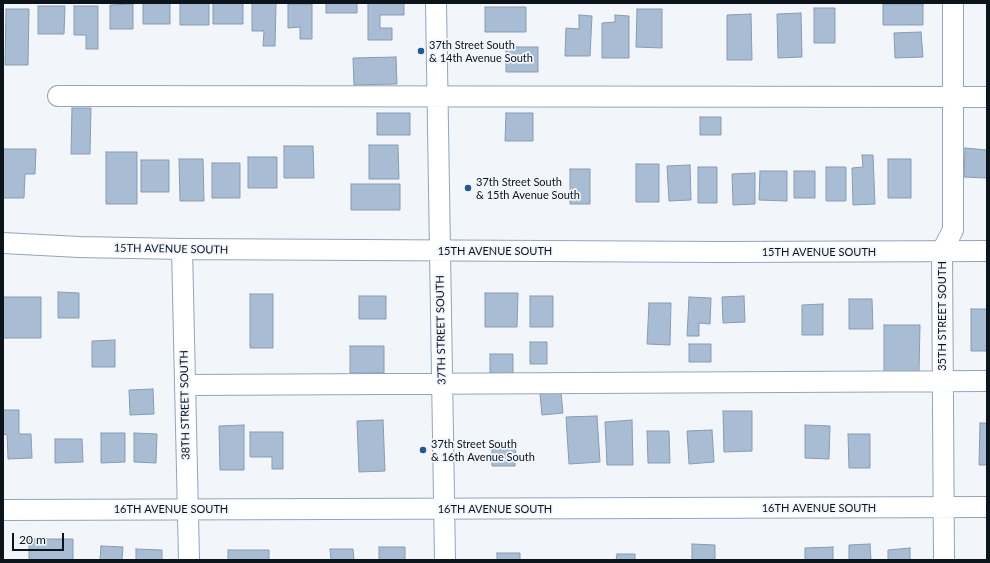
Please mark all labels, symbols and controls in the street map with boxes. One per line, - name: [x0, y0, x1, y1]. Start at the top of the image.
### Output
- place label: 37th Street South & 14th Avenue South: [429, 38, 533, 64]
- marker: 37th Street South & 14th Avenue South: [416, 46, 426, 56]
- place label: 37th Street South & 15th Avenue South: [476, 175, 580, 201]
- marker: 37th Street South & 15th Avenue South: [463, 183, 473, 193]
- street label: 15TH AVENUE SOUTH: [114, 241, 228, 257]
- street label: 15TH AVENUE SOUTH: [438, 244, 552, 258]
- street label: 15TH AVENUE SOUTH: [762, 245, 876, 259]
- street label: 35TH STREET SOUTH: [935, 261, 949, 371]
- street label: 37TH STREET SOUTH: [433, 275, 449, 385]
- street label: 38TH STREET SOUTH: [177, 350, 193, 460]
- place label: 37th Street South & 16th Avenue South: [431, 437, 535, 463]
- marker: 37th Street South & 16th Avenue South: [418, 445, 428, 455]
- street label: 16TH AVENUE SOUTH: [762, 501, 876, 515]
- street label: 16TH AVENUE SOUTH: [114, 502, 228, 516]
- street label: 16TH AVENUE SOUTH: [438, 502, 552, 516]
- scale bar: [14, 525, 66, 551]
- text: 20 m: [19, 532, 46, 547]

